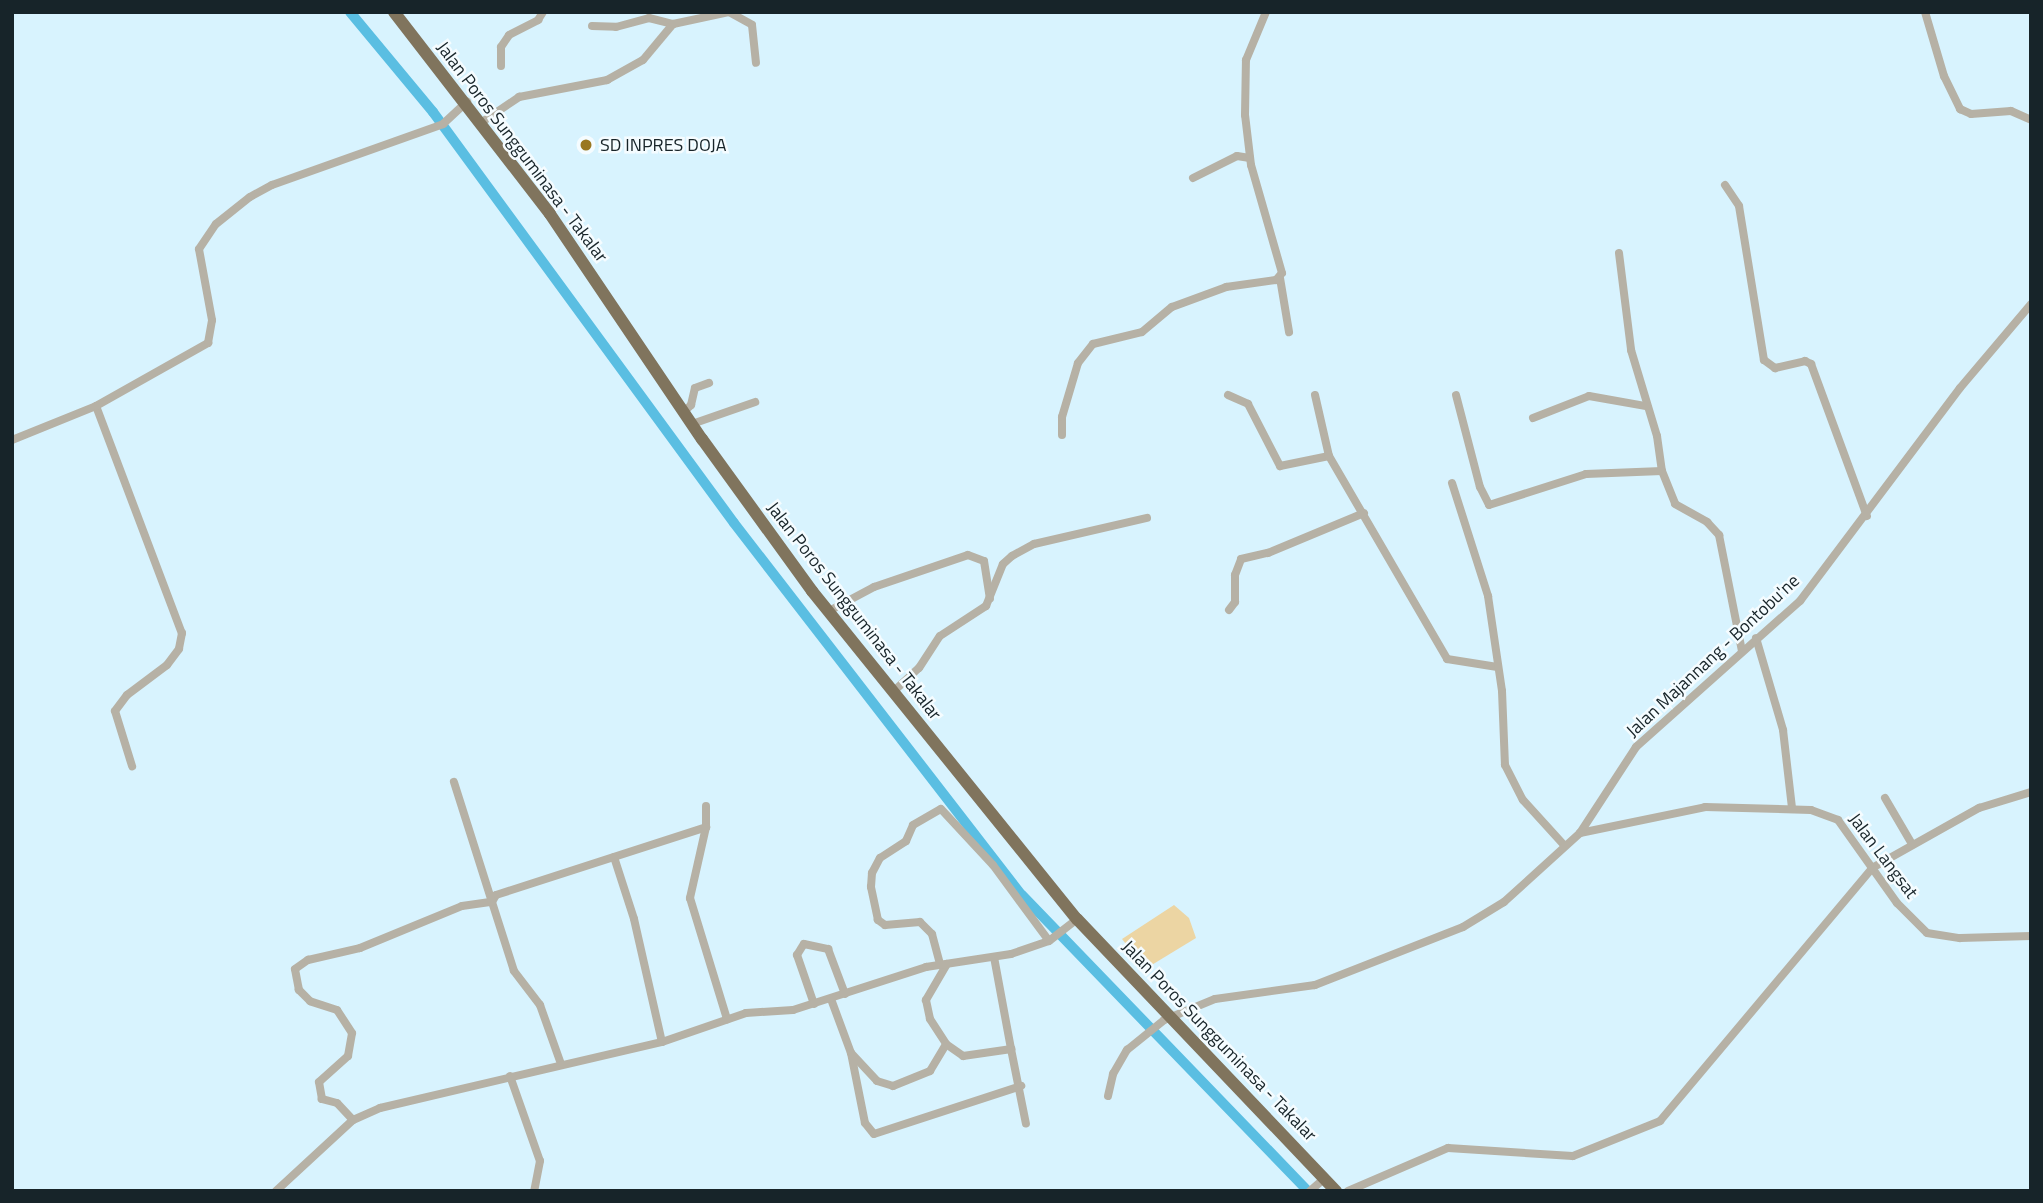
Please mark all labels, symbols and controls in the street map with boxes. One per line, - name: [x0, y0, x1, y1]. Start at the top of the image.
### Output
- street label: Jalan Poros Sungguminasa - Takalar: [432, 37, 612, 267]
- place label: SD INPRES DOJA: [600, 134, 726, 156]
- marker: SD INPRES DOJA: [578, 137, 594, 153]
- street label: Jalan Poros Sungguminasa - Takalar: [762, 498, 946, 724]
- street label: Jalan Majannang - Bontobu'ne: [1622, 570, 1804, 742]
- street label: Jalan Langsat: [1844, 809, 1922, 903]
- street label: Jalan Poros Sungguminasa - Takalar: [1117, 936, 1321, 1146]

